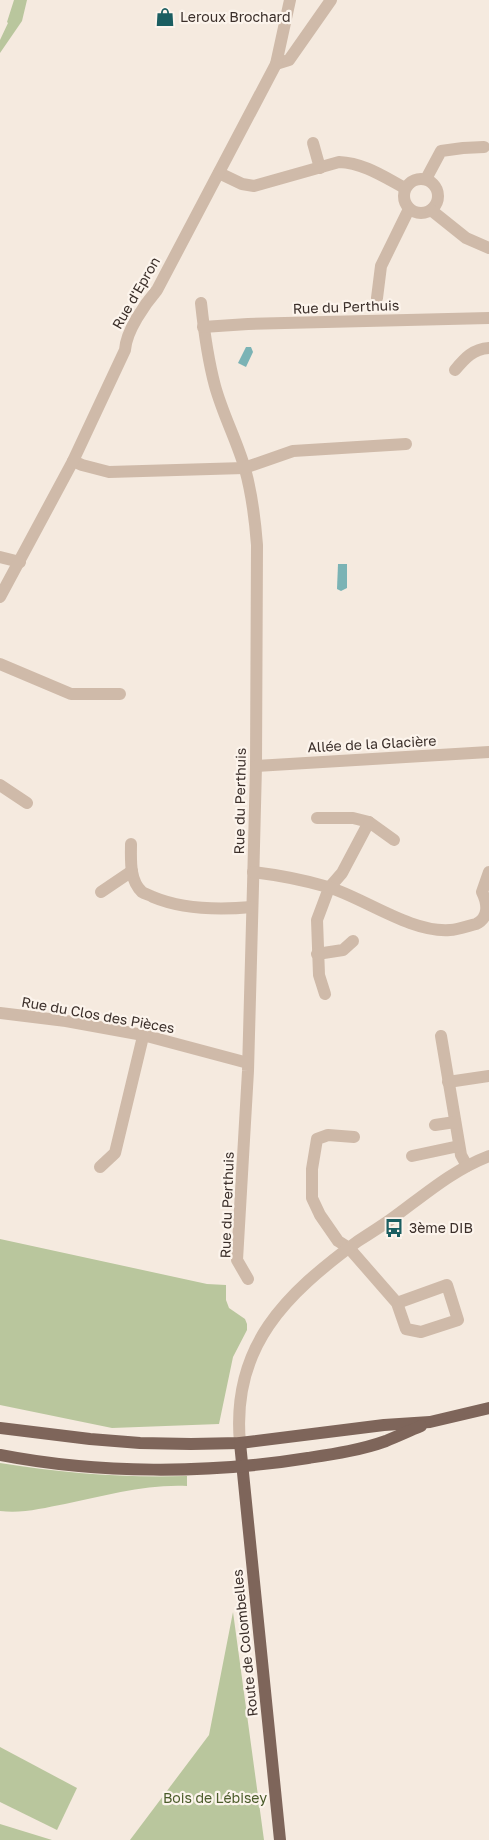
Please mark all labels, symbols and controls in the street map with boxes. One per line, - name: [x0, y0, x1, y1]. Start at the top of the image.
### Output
- shop icon: Leroux Brochard: [154, 6, 176, 28]
- place label: Leroux Brochard: [180, 8, 291, 25]
- street label: Rue d'Epron: [108, 254, 163, 332]
- street label: Rue du Perthuis: [292, 296, 400, 317]
- street label: Allée de la Glacière: [307, 732, 437, 755]
- street label: Rue du Perthuis: [230, 748, 249, 854]
- street label: Rue du Clos des Pièces: [20, 993, 176, 1036]
- street label: Rue du Perthuis: [216, 1151, 237, 1259]
- bus stop icon: 3ème DIB: [383, 1217, 405, 1239]
- place label: 3ème DIB: [409, 1219, 473, 1236]
- street label: Route de Colombelles: [228, 1569, 261, 1717]
- park label: Bois de Lébisey: [163, 1789, 267, 1806]

